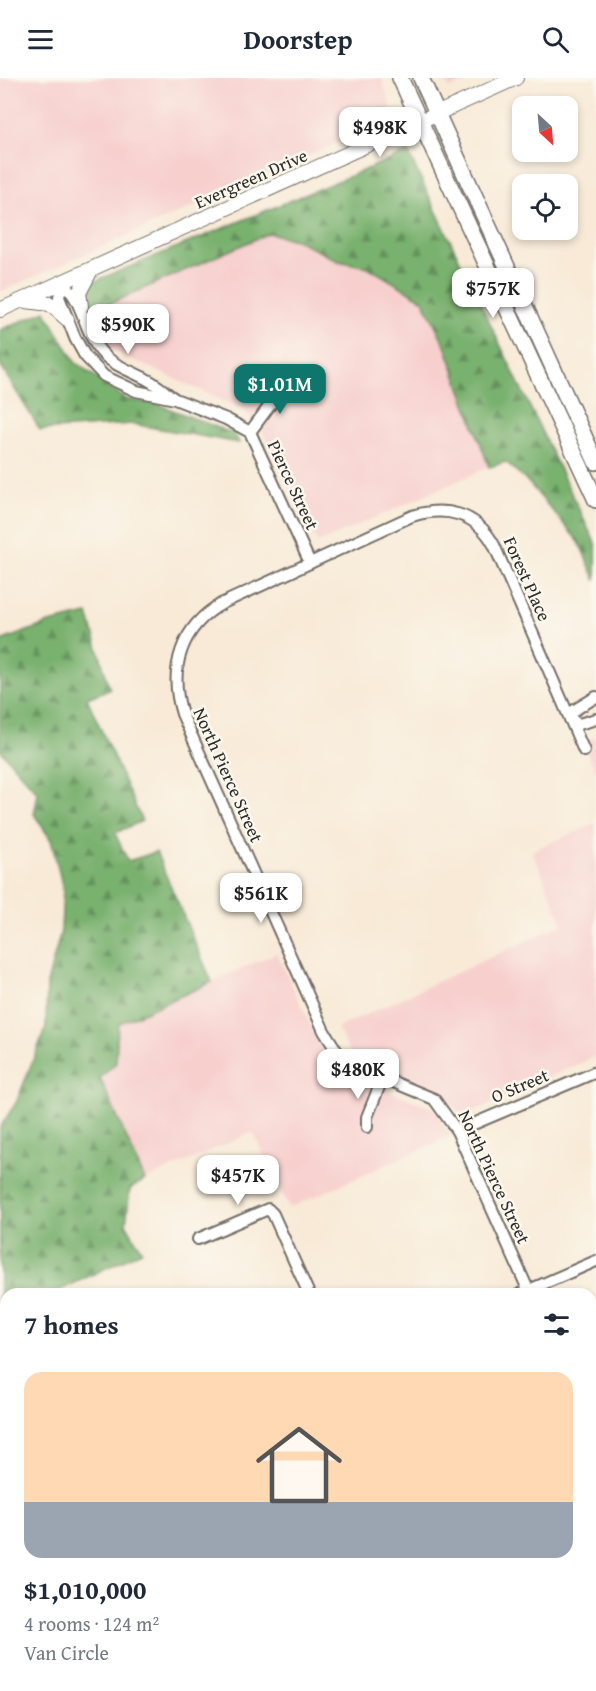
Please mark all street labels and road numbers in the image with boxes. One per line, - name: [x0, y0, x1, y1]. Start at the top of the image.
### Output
- street label: Evergreen Drive: [190, 142, 312, 215]
- street label: Pierce Street: [261, 435, 326, 535]
- street label: Forest Place: [497, 532, 558, 625]
- street label: North Pierce Street: [187, 703, 271, 847]
- street label: O Street: [487, 1061, 553, 1110]
- street label: North Pierce Street: [452, 1105, 538, 1249]

